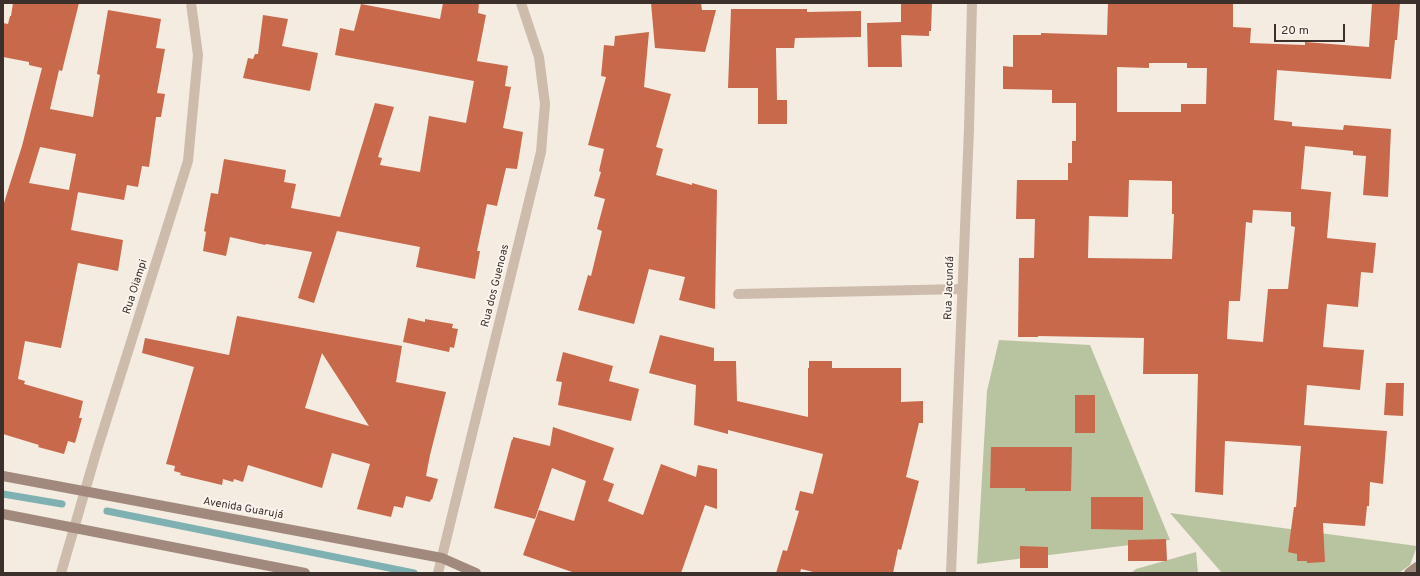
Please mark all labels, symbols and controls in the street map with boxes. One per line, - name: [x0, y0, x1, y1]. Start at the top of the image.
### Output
- scale bar: [1276, 16, 1347, 42]
- text: 20 m: [1281, 23, 1309, 39]
- street label: Rua dos Guenoas: [479, 243, 513, 329]
- street label: Rua Jacundá: [942, 256, 958, 320]
- street label: Rua Oiampi: [121, 258, 151, 316]
- street label: Avenida Guarujá: [202, 495, 284, 523]

